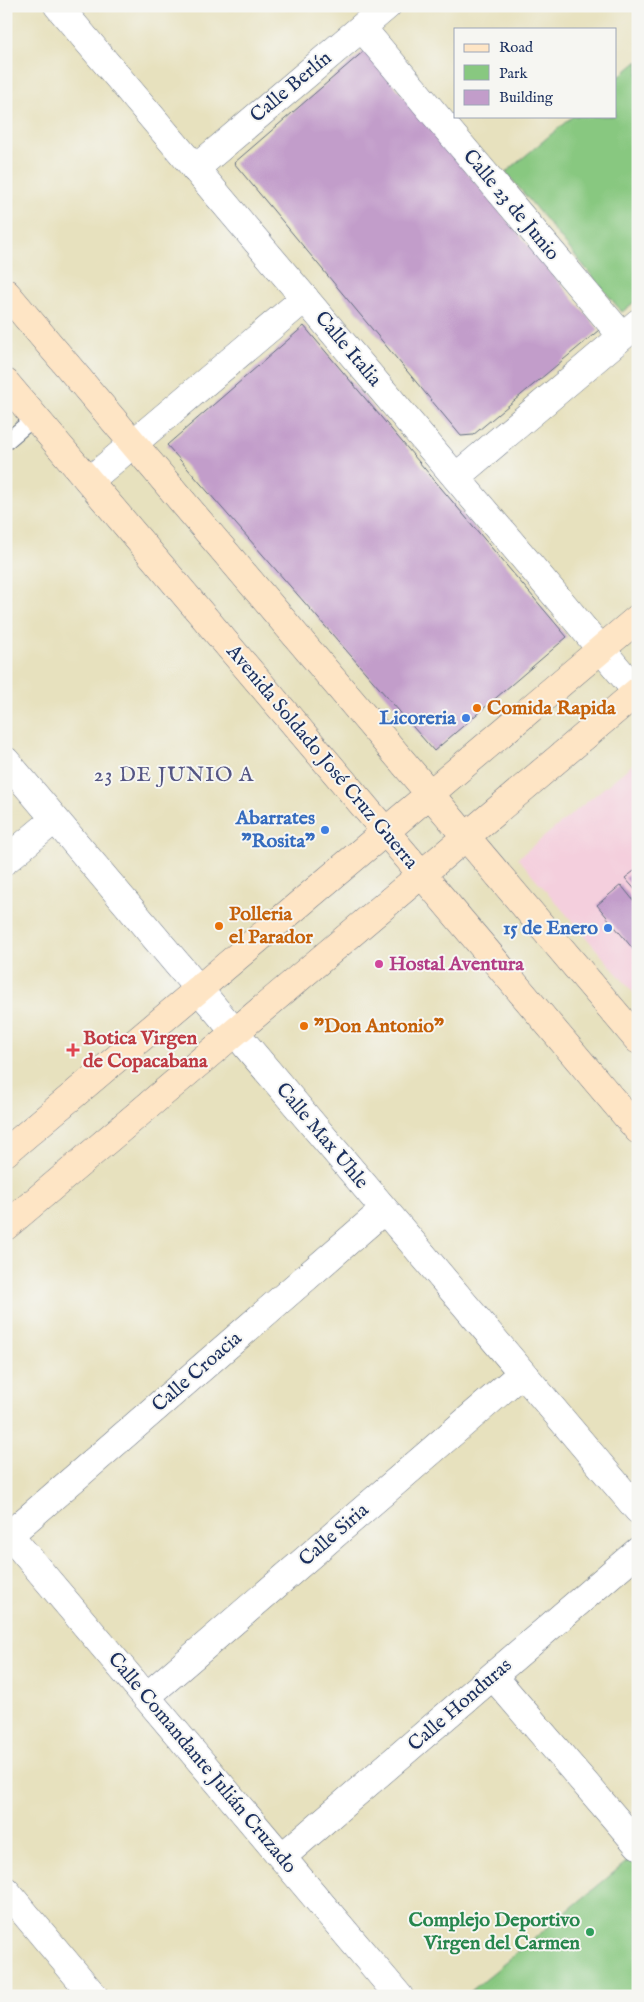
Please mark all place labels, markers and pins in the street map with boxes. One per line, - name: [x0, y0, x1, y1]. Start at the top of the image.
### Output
- place label: Comida Rapida: [487, 696, 616, 721]
- marker: Comida Rapida: [471, 702, 483, 714]
- place label: Licoreria: [379, 706, 456, 731]
- marker: Licoreria: [460, 712, 472, 724]
- place label: Abarrates "Rosita": [235, 806, 315, 854]
- marker: Abarrates "Rosita": [319, 824, 331, 836]
- place label: Polleria el Parador: [229, 902, 313, 950]
- place label: 15 de Enero: [503, 916, 598, 941]
- marker: Polleria el Parador: [213, 920, 225, 932]
- marker: 15 de Enero: [602, 922, 614, 934]
- place label: Hostal Aventura: [389, 952, 524, 977]
- marker: Hostal Aventura: [373, 958, 385, 970]
- place label: "Don Antonio": [314, 1014, 444, 1039]
- marker: "Don Antonio": [298, 1020, 310, 1032]
- place label: Botica Virgen de Copacabana: [83, 1026, 208, 1074]
- marker: Botica Virgen de Copacabana: [67, 1044, 79, 1056]
- place label: Complejo Deportivo Virgen del Carmen: [409, 1908, 580, 1956]
- marker: Complejo Deportivo Virgen del Carmen: [584, 1926, 596, 1938]

